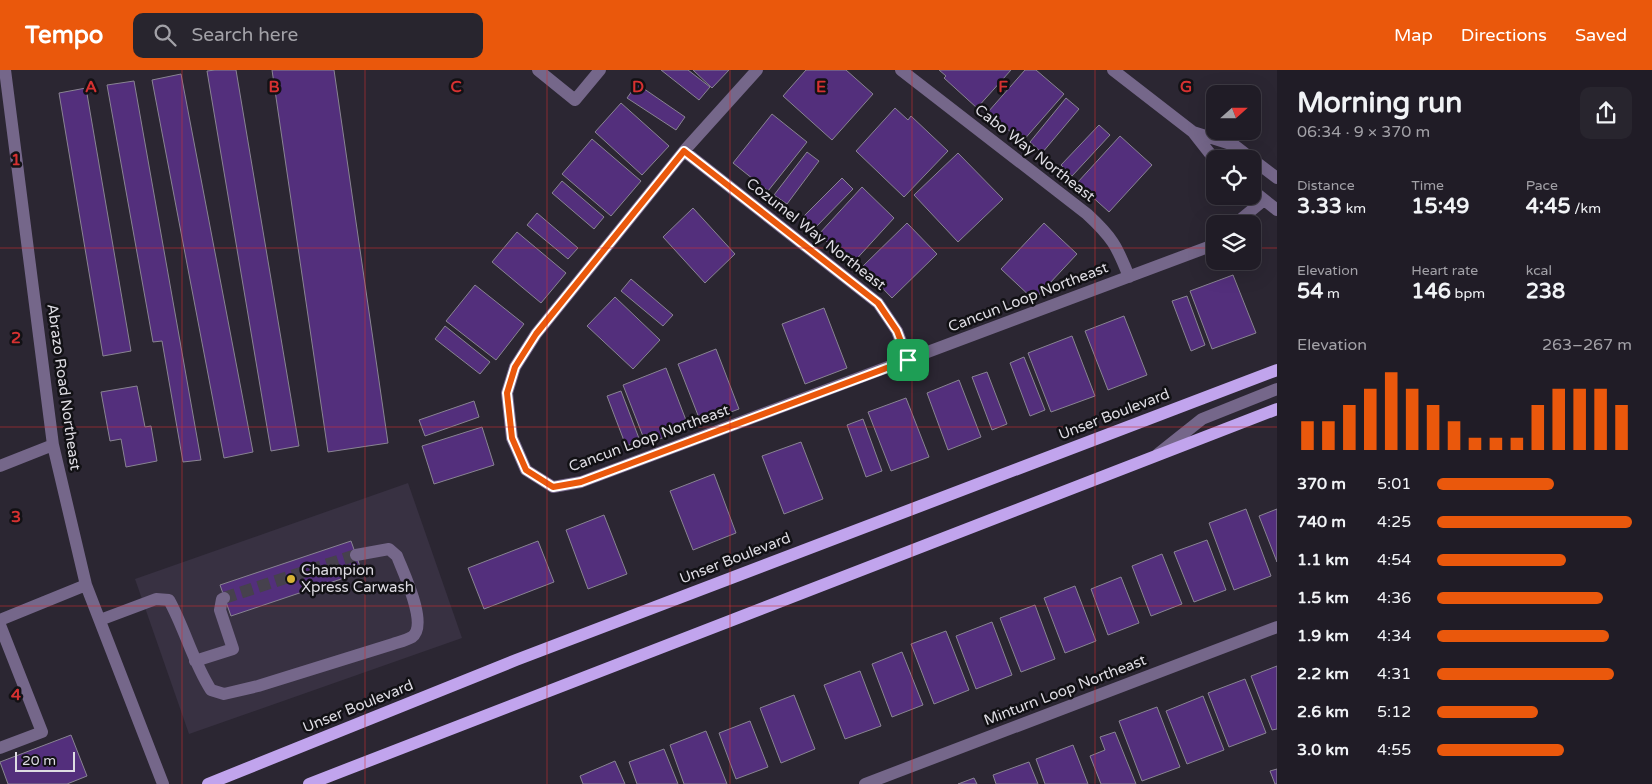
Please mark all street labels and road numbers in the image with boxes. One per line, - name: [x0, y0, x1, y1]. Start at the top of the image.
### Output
- street label: Cabo Way Northeast: [971, 100, 1099, 206]
- street label: Cozumel Way Northeast: [743, 174, 890, 294]
- street label: Cancun Loop Northeast: [946, 258, 1111, 336]
- street label: Abrazo Road Northeast: [43, 302, 85, 472]
- street label: Unser Boulevard: [1056, 385, 1172, 443]
- street label: Cancun Loop Northeast: [566, 400, 732, 475]
- street label: Unser Boulevard: [677, 529, 793, 587]
- street label: Minturn Loop Northeast: [981, 651, 1149, 729]
- street label: Unser Boulevard: [300, 676, 416, 736]

